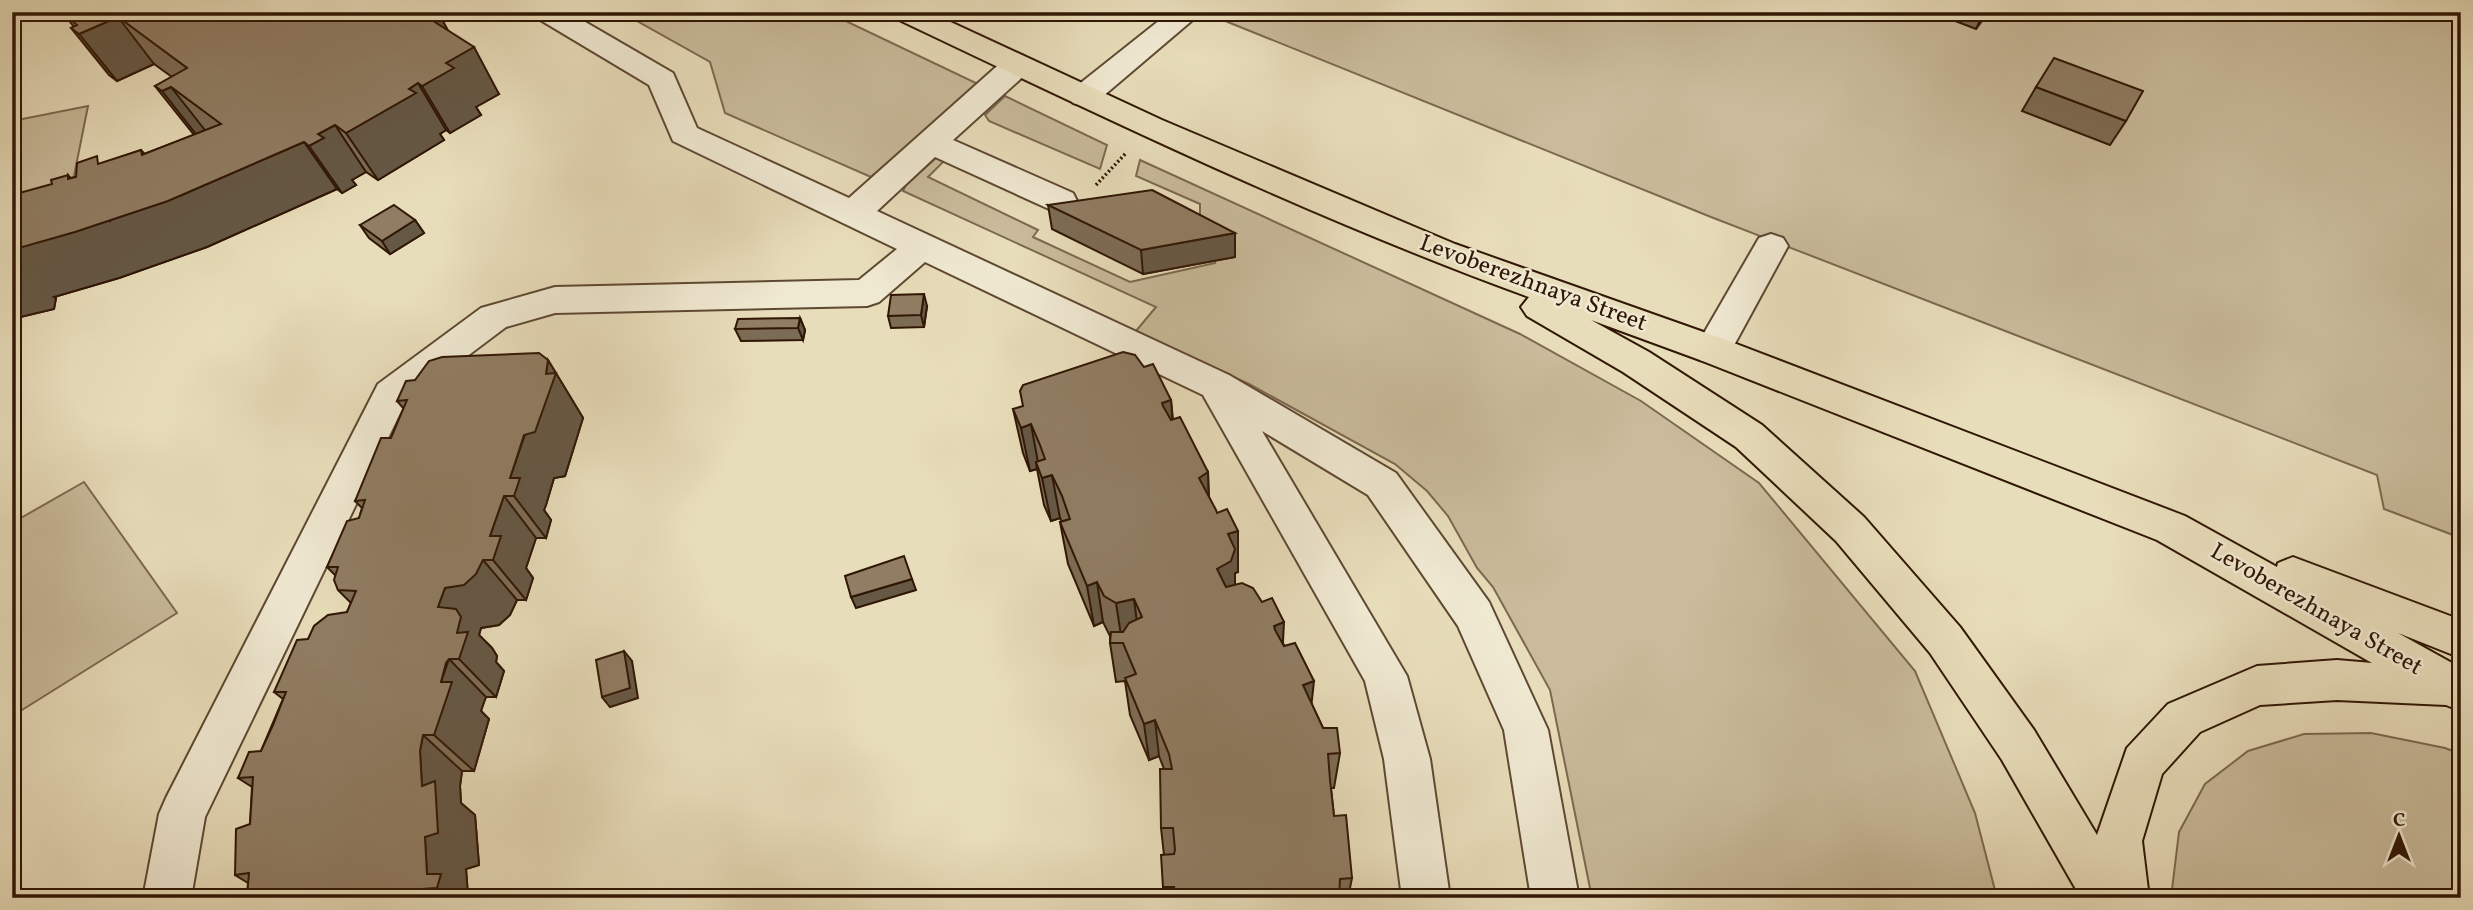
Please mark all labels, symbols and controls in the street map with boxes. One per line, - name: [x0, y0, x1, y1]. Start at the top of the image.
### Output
- street label: Levoberezhnaya Street: [1414, 227, 1652, 341]
- street label: Levoberezhnaya Street: [2204, 535, 2428, 685]
- north arrow: [2364, 802, 2434, 872]
- text: С: [2393, 808, 2405, 834]

